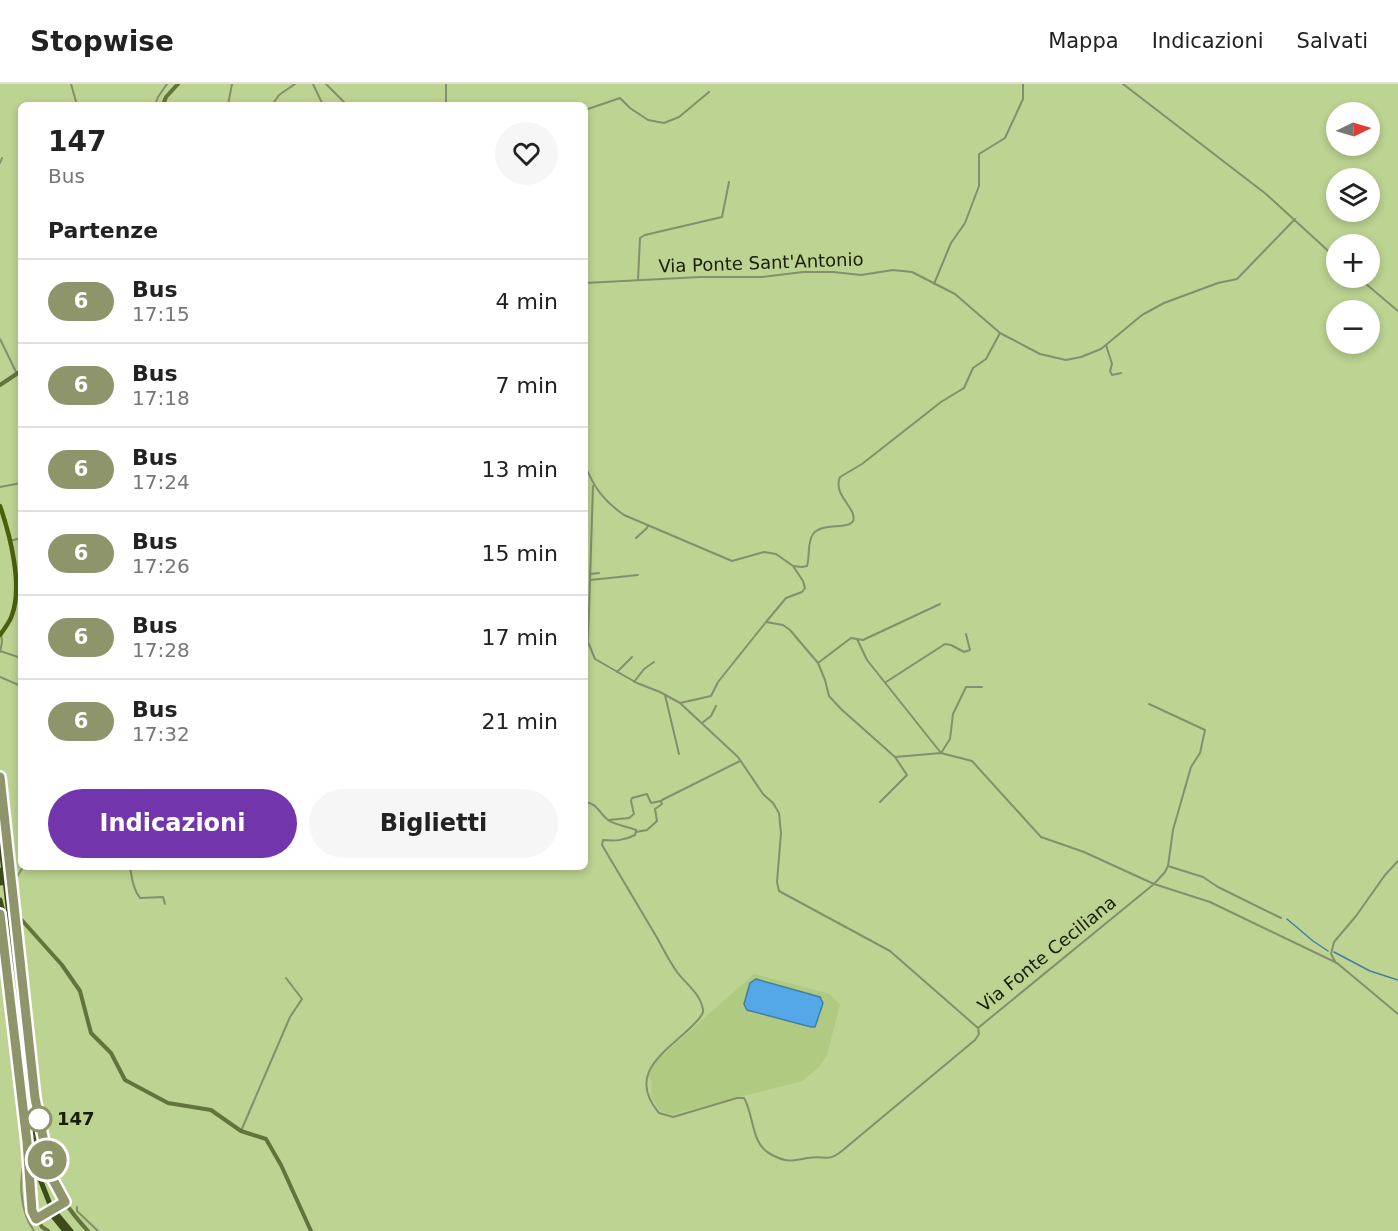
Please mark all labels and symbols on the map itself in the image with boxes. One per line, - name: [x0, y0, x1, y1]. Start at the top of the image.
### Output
- north arrow: [1326, 102, 1380, 156]
- street label: Via Ponte Sant'Antonio: [658, 248, 864, 277]
- street label: Via Fonte Ceciliana: [973, 891, 1120, 1016]
- marker: 147: [26, 1106, 52, 1132]
- place label: 147: [57, 1108, 95, 1129]
- line badge: 6: [28, 1140, 66, 1180]

